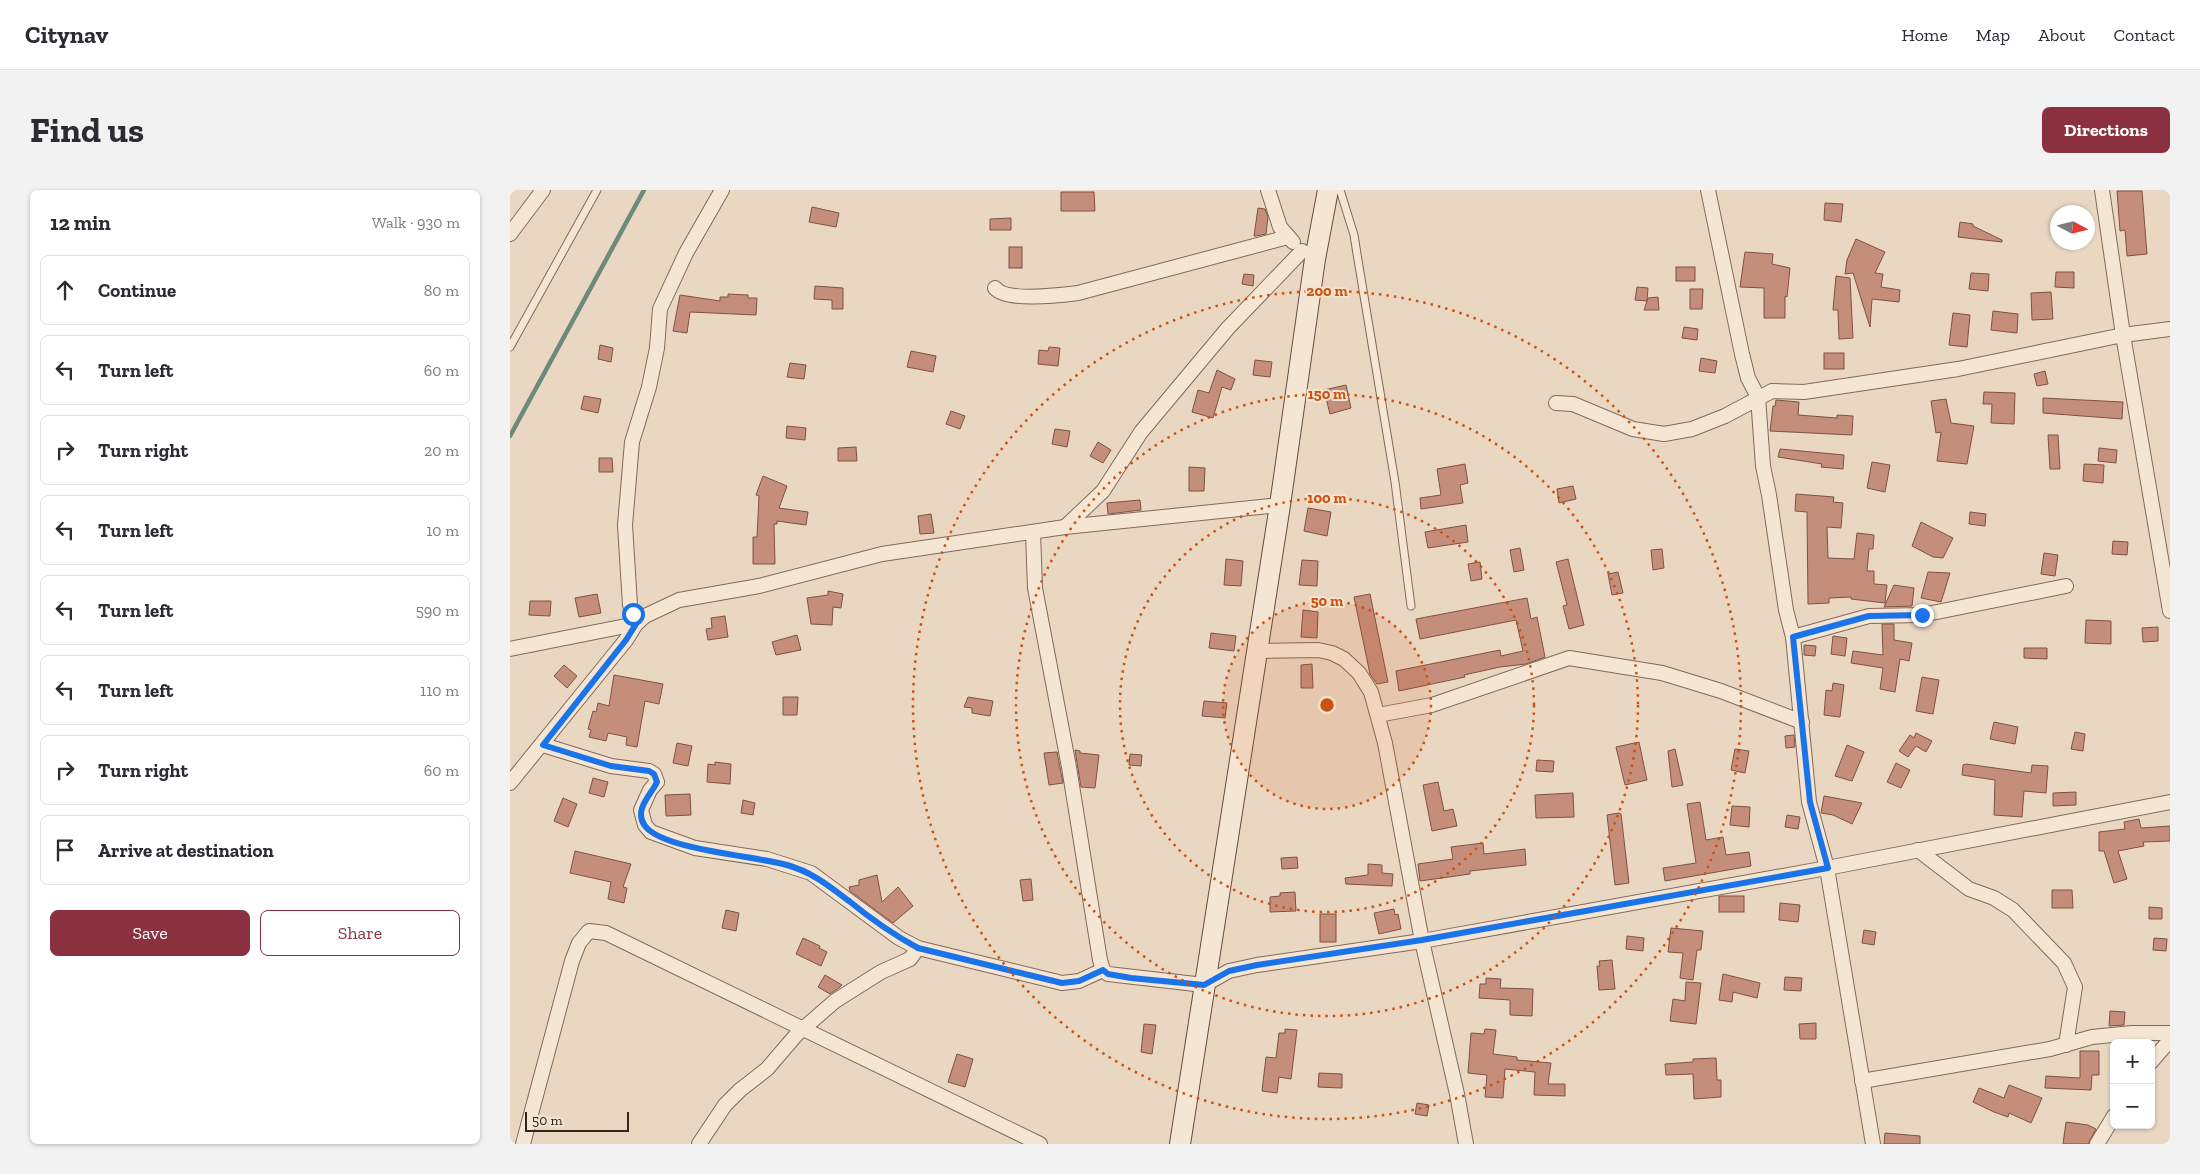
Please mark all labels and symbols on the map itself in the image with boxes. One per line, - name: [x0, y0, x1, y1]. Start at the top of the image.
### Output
- north arrow: [2050, 205, 2095, 250]
- text: 200 m: [1306, 282, 1348, 300]
- text: 150 m: [1308, 385, 1346, 403]
- text: 100 m: [1307, 489, 1347, 507]
- text: 50 m: [1311, 592, 1343, 610]
- route start: [622, 603, 645, 626]
- route end: [1911, 604, 1934, 627]
- centre of rings: [1318, 696, 1336, 714]
- scale bar: [525, 1109, 629, 1132]

